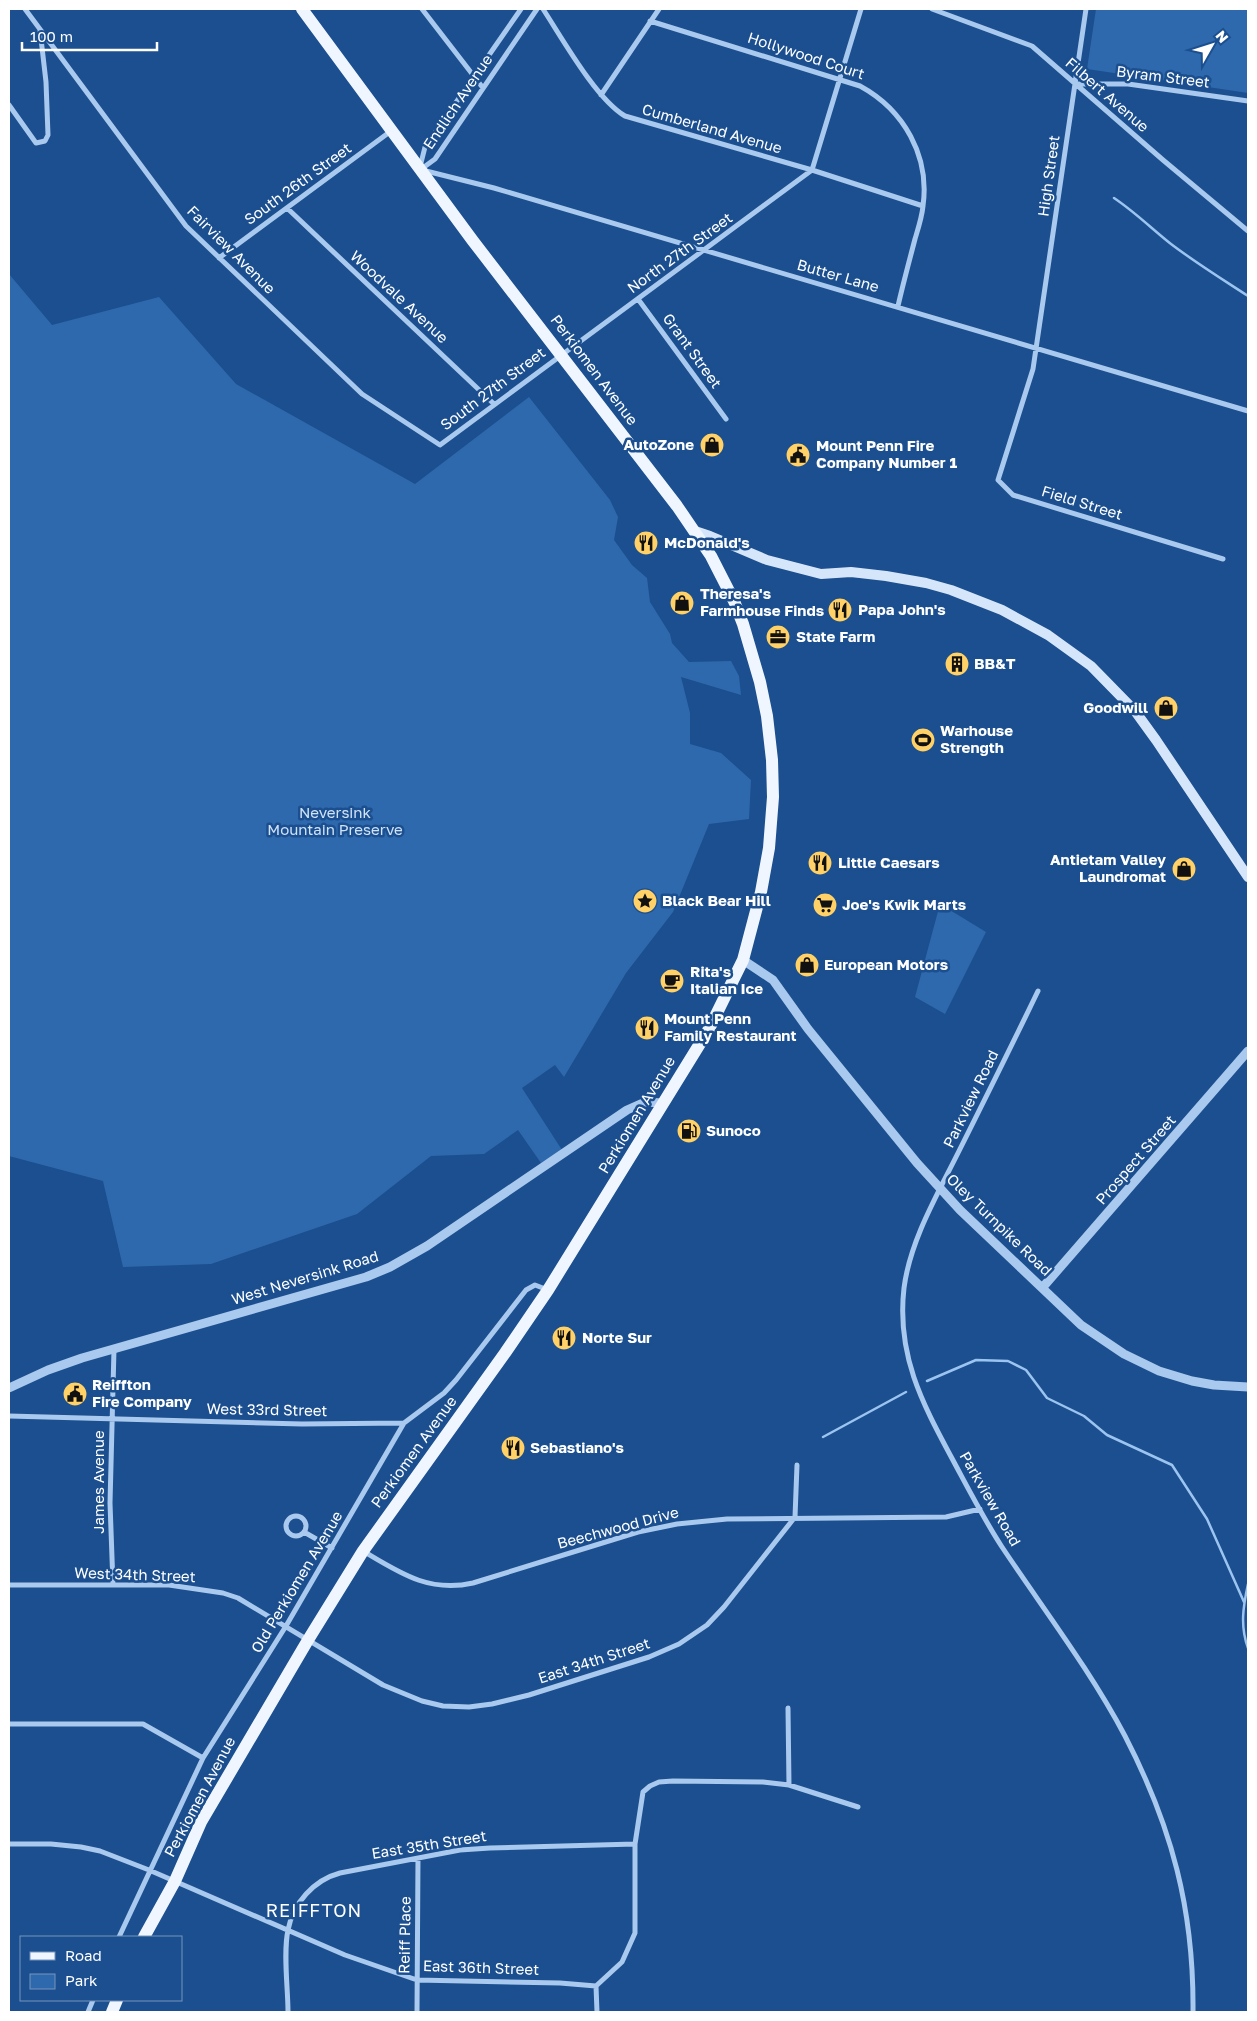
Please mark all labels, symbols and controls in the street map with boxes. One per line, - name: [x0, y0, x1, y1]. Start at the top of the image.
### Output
- scale bar: [22, 20, 158, 52]
- north arrow: [1187, 20, 1237, 70]
- text: 100 m: [30, 27, 73, 45]
- text: N: [1213, 27, 1232, 46]
- street label: Hollywood Court: [746, 28, 867, 82]
- street label: Endlich Avenue: [419, 50, 496, 152]
- street label: Filbert Avenue: [1062, 53, 1153, 136]
- street label: Byram Street: [1115, 61, 1211, 91]
- street label: Cumberland Avenue: [640, 99, 785, 157]
- street label: High Street: [1033, 134, 1063, 218]
- street label: South 26th Street: [240, 138, 354, 228]
- street label: Fairview Avenue: [184, 201, 280, 297]
- street label: North 27th Street: [623, 208, 735, 296]
- street label: Woodvale Avenue: [347, 246, 453, 347]
- street label: Butter Lane: [795, 255, 882, 295]
- street label: Grant Street: [660, 310, 726, 391]
- street label: Perkiomen Avenue: [547, 311, 642, 428]
- street label: South 27th Street: [436, 343, 548, 434]
- shop icon: AutoZone: [699, 432, 725, 458]
- place label: AutoZone: [623, 435, 694, 453]
- place label: Mount Penn Fire Company Number 1: [816, 436, 957, 471]
- public building icon: Mount Penn Fire Company Number 1: [785, 442, 811, 468]
- street label: Field Street: [1040, 481, 1125, 523]
- restaurant icon: McDonald's: [633, 530, 659, 556]
- place label: McDonald's: [664, 533, 750, 551]
- place label: Theresa's Farmhouse Finds: [700, 584, 824, 619]
- shop icon: Theresa's Farmhouse Finds: [669, 590, 695, 616]
- restaurant icon: Papa John's: [827, 597, 853, 623]
- place label: Papa John's: [858, 600, 946, 618]
- office icon: State Farm: [765, 624, 791, 650]
- place label: State Farm: [796, 627, 876, 645]
- building icon: BB&T: [944, 651, 970, 677]
- place label: BB&T: [974, 654, 1016, 672]
- shop icon: Goodwill: [1153, 695, 1179, 721]
- place label: Goodwill: [1083, 698, 1148, 716]
- place label: Warhouse Strength: [940, 721, 1013, 756]
- sports icon: Warhouse Strength: [910, 727, 936, 753]
- park label: Neversink Mountain Preserve: [267, 803, 403, 838]
- restaurant icon: Little Caesars: [807, 850, 833, 876]
- place label: Antietam Valley Laundromat: [1050, 850, 1166, 885]
- place label: Little Caesars: [838, 853, 940, 871]
- shop icon: Antietam Valley Laundromat: [1171, 856, 1197, 882]
- place icon: Black Bear Hill: [632, 888, 658, 914]
- place label: Black Bear Hill: [662, 891, 771, 909]
- supermarket icon: Joe's Kwik Marts: [812, 892, 838, 918]
- place label: Joe's Kwik Marts: [842, 895, 966, 913]
- shop icon: European Motors: [794, 952, 820, 978]
- place label: European Motors: [824, 955, 948, 973]
- place label: Rita's Italian Ice: [690, 962, 763, 997]
- cafe icon: Rita's Italian Ice: [659, 968, 685, 994]
- place label: Mount Penn Family Restaurant: [664, 1009, 796, 1044]
- restaurant icon: Mount Penn Family Restaurant: [634, 1015, 660, 1041]
- street label: Parkview Road: [939, 1047, 1001, 1150]
- street label: Perkiomen Avenue: [594, 1052, 678, 1176]
- street label: Prospect Street: [1091, 1111, 1179, 1208]
- fuel station icon: Sunoco: [676, 1118, 702, 1144]
- place label: Sunoco: [706, 1121, 761, 1139]
- street label: Oley Turnpike Road: [943, 1170, 1056, 1279]
- street label: West Neversink Road: [229, 1246, 380, 1308]
- restaurant icon: Norte Sur: [551, 1325, 577, 1351]
- place label: Norte Sur: [582, 1328, 652, 1346]
- place label: Reiffton Fire Company: [92, 1375, 192, 1410]
- public building icon: Reiffton Fire Company: [62, 1381, 88, 1407]
- street label: Perkiomen Avenue: [367, 1392, 460, 1511]
- street label: West 33rd Street: [206, 1399, 328, 1419]
- street label: James Avenue: [89, 1430, 107, 1534]
- restaurant icon: Sebastiano's: [500, 1435, 526, 1461]
- place label: Sebastiano's: [530, 1438, 624, 1456]
- street label: Parkview Road: [957, 1448, 1025, 1549]
- street label: Beechwood Drive: [555, 1502, 681, 1552]
- street label: Old Perkiomen Avenue: [247, 1507, 346, 1656]
- street label: West 34th Street: [74, 1563, 196, 1585]
- street label: East 34th Street: [536, 1633, 652, 1687]
- street label: Perkiomen Avenue: [160, 1733, 239, 1860]
- street label: East 35th Street: [370, 1826, 488, 1862]
- street label: Reiff Place: [394, 1896, 414, 1974]
- district label: REIFFTON: [266, 1899, 362, 1921]
- legend: [20, 1936, 182, 2001]
- text: Road: [65, 1946, 102, 1964]
- street label: East 36th Street: [423, 1956, 540, 1978]
- text: Park: [65, 1971, 98, 1989]

